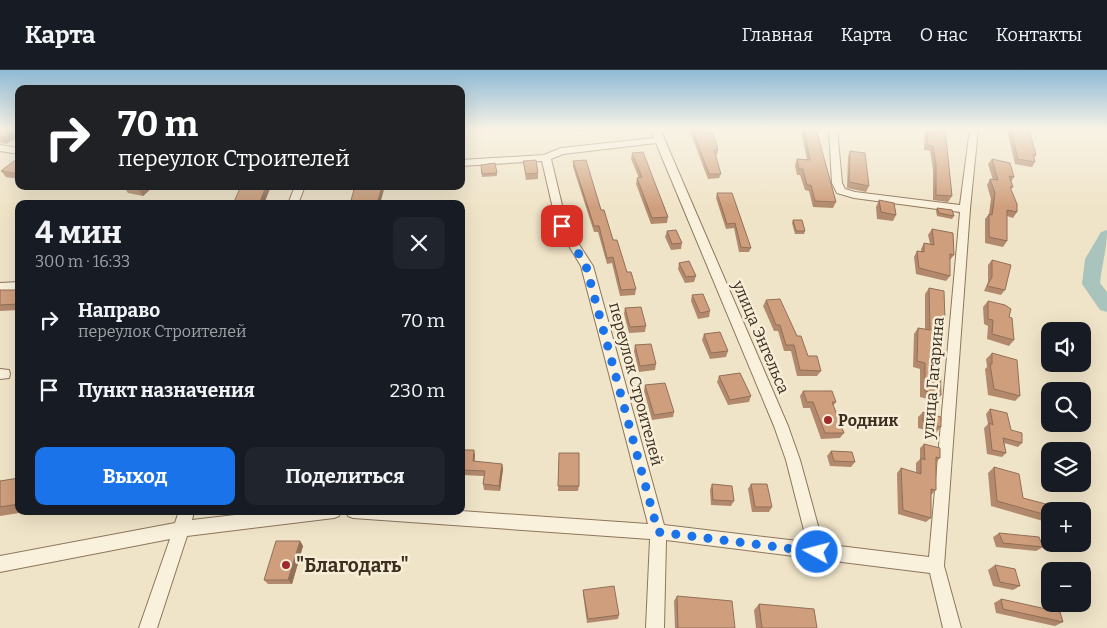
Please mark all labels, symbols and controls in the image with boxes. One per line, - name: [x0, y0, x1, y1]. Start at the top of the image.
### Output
- text: Карта: [25, 21, 95, 49]
- text: Главная: [742, 24, 813, 46]
- text: Карта: [841, 24, 892, 46]
- text: О нас: [920, 24, 968, 46]
- text: Контакты: [996, 24, 1082, 46]
- text: 70 m: [118, 103, 198, 145]
- icon: right: [35, 105, 100, 170]
- text: переулок Строителей: [118, 145, 350, 172]
- pin: [541, 205, 583, 247]
- icon: arrive: [548, 212, 576, 240]
- text: 4 мин: [35, 215, 122, 251]
- button: close: [393, 217, 445, 269]
- text: 300 m · 16:33: [35, 252, 130, 271]
- street label: улица Энгельса: [728, 277, 793, 397]
- text: Направо: [78, 299, 160, 322]
- street label: переулок Строителей: [605, 300, 667, 468]
- icon: right: [35, 306, 63, 334]
- text: 70 m: [402, 309, 445, 332]
- street label: улица Гагарина: [918, 316, 948, 441]
- text: переулок Строителей: [78, 322, 247, 341]
- map controls: [1041, 322, 1091, 612]
- button: sound: [1041, 322, 1091, 372]
- icon: arrive: [35, 376, 63, 404]
- text: Пункт назначения: [78, 379, 255, 402]
- text: 230 m: [390, 379, 445, 402]
- button: search: [1041, 382, 1091, 432]
- place label: Родник: [838, 411, 898, 430]
- marker: Родник: [822, 414, 834, 426]
- button: layers: [1041, 442, 1091, 492]
- button: Выход: [35, 447, 235, 505]
- button: Поделиться: [245, 447, 445, 505]
- button: +: [1041, 502, 1091, 552]
- position arrow: [790, 525, 842, 577]
- place label: "Благодать": [296, 554, 409, 577]
- marker: "Благодать": [280, 559, 292, 571]
- button: −: [1041, 562, 1091, 612]

